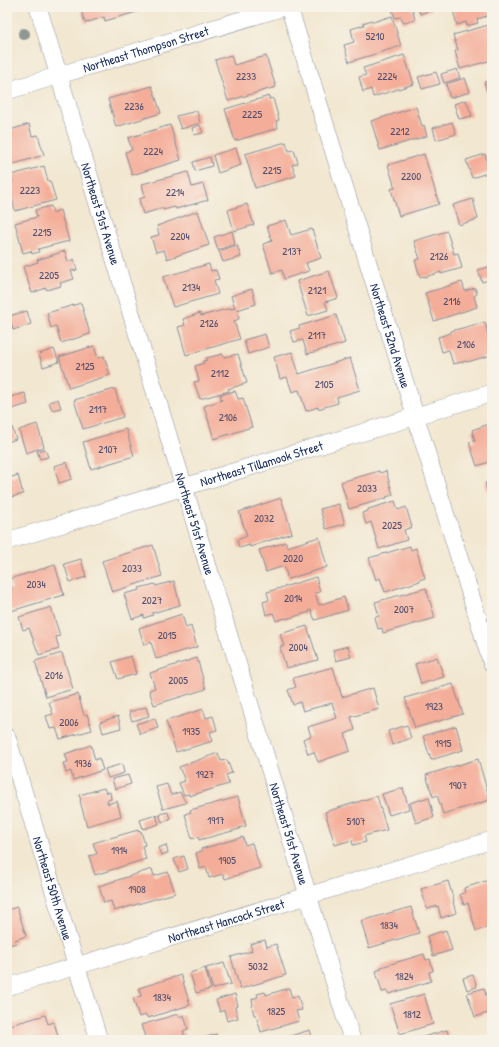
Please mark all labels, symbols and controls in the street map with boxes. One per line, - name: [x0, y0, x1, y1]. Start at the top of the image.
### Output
- street label: Northeast Thompson Street: [81, 21, 211, 76]
- house number: 5210: [366, 29, 384, 43]
- house number: 2233: [236, 69, 256, 83]
- house number: 2224: [377, 69, 397, 83]
- house number: 2236: [124, 99, 144, 113]
- house number: 2225: [242, 107, 262, 121]
- house number: 2212: [390, 124, 410, 138]
- house number: 2224: [143, 144, 163, 158]
- street label: Northeast 51st Avenue: [77, 160, 125, 267]
- house number: 2215: [263, 163, 282, 177]
- house number: 2200: [401, 169, 421, 183]
- house number: 2223: [20, 183, 40, 197]
- house number: 2214: [166, 185, 184, 199]
- house number: 2215: [33, 225, 52, 239]
- house number: 2204: [170, 229, 190, 243]
- house number: 2137: [282, 244, 302, 258]
- house number: 2126: [430, 249, 449, 263]
- house number: 2205: [39, 268, 59, 282]
- house number: 2134: [182, 280, 200, 294]
- street label: Northeast 52nd Avenue: [366, 281, 415, 390]
- house number: 2121: [308, 283, 326, 297]
- house number: 2116: [443, 294, 461, 308]
- house number: 2126: [200, 316, 219, 330]
- house number: 2117: [308, 328, 326, 342]
- house number: 2106: [457, 337, 476, 351]
- house number: 2125: [76, 359, 95, 373]
- house number: 2112: [211, 366, 229, 380]
- house number: 2105: [315, 377, 334, 391]
- house number: 2117: [89, 402, 107, 416]
- house number: 2106: [219, 410, 238, 424]
- street label: Northeast Tillamook Street: [198, 436, 326, 491]
- house number: 2107: [98, 442, 118, 456]
- street label: Northeast 51st Avenue: [171, 470, 219, 577]
- house number: 2033: [357, 481, 377, 495]
- house number: 2032: [254, 511, 274, 525]
- house number: 2025: [382, 518, 402, 532]
- house number: 2020: [283, 551, 303, 565]
- house number: 2033: [122, 561, 142, 575]
- house number: 2034: [26, 577, 46, 591]
- house number: 2014: [284, 591, 302, 605]
- house number: 2027: [142, 593, 162, 607]
- house number: 2007: [394, 602, 414, 616]
- house number: 2015: [158, 628, 177, 642]
- house number: 2004: [288, 640, 308, 654]
- house number: 2016: [45, 668, 64, 682]
- house number: 2005: [168, 673, 188, 687]
- house number: 1923: [425, 699, 443, 713]
- house number: 2006: [59, 715, 79, 729]
- house number: 1935: [182, 724, 200, 738]
- house number: 1915: [435, 736, 452, 750]
- house number: 1936: [74, 756, 92, 770]
- house number: 1927: [196, 767, 214, 781]
- house number: 1907: [449, 778, 467, 792]
- street label: Northeast 51st Avenue: [265, 780, 313, 887]
- house number: 1917: [207, 813, 225, 827]
- house number: 5107: [346, 814, 366, 828]
- street label: Northeast 50th Avenue: [29, 834, 77, 942]
- house number: 1914: [111, 843, 127, 857]
- house number: 1905: [218, 853, 236, 867]
- house number: 1908: [128, 882, 146, 896]
- street label: Northeast Hancock Street: [166, 894, 287, 947]
- house number: 1834: [380, 918, 398, 932]
- house number: 5032: [248, 959, 268, 973]
- house number: 1824: [395, 969, 413, 983]
- house number: 1834: [153, 990, 171, 1004]
- house number: 1825: [267, 1004, 286, 1018]
- house number: 1812: [403, 1007, 421, 1021]

